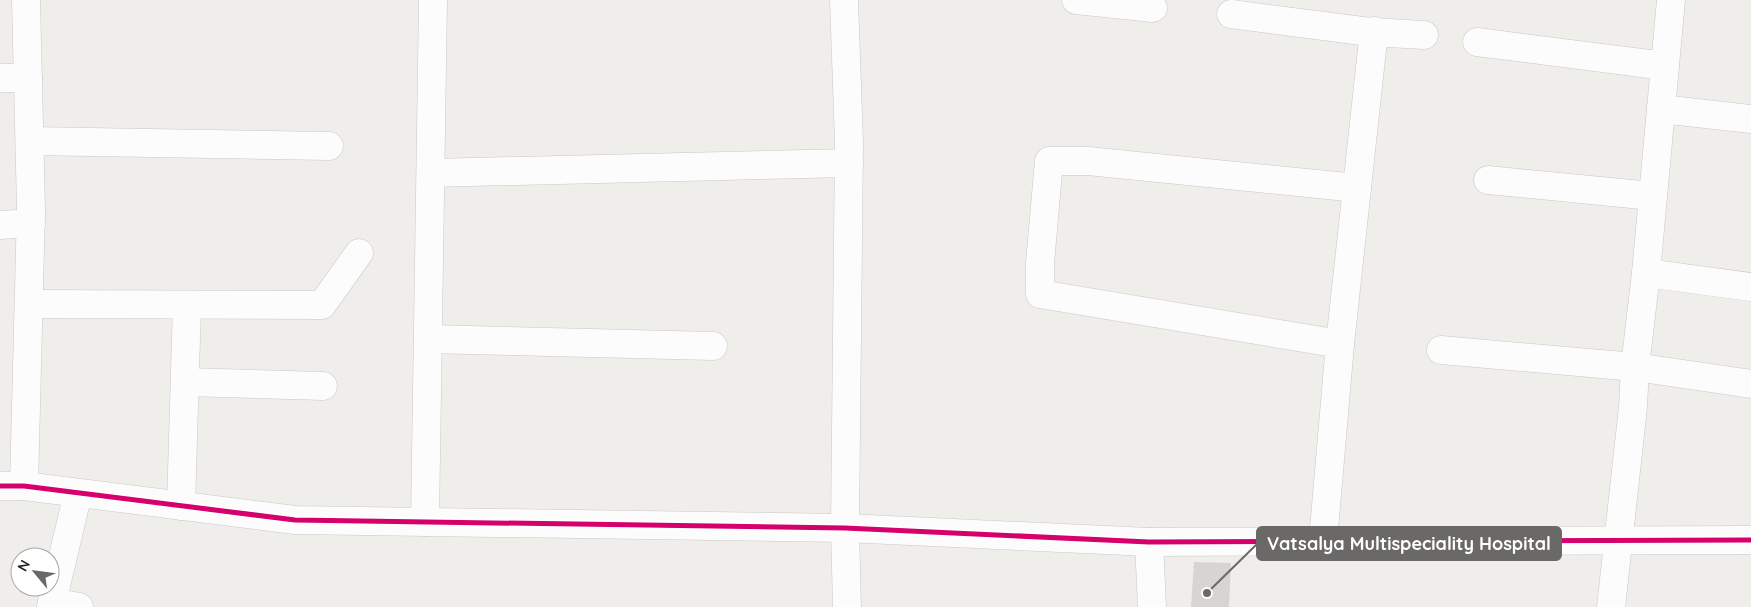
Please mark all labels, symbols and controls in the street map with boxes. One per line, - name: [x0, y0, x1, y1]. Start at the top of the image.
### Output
- callout: Vatsalya Multispeciality Hospital: [1257, 527, 1561, 560]
- text: Vatsalya Multispeciality Hospital: [1267, 532, 1551, 555]
- north arrow: [10, 547, 60, 597]
- text: N: [13, 557, 34, 575]

